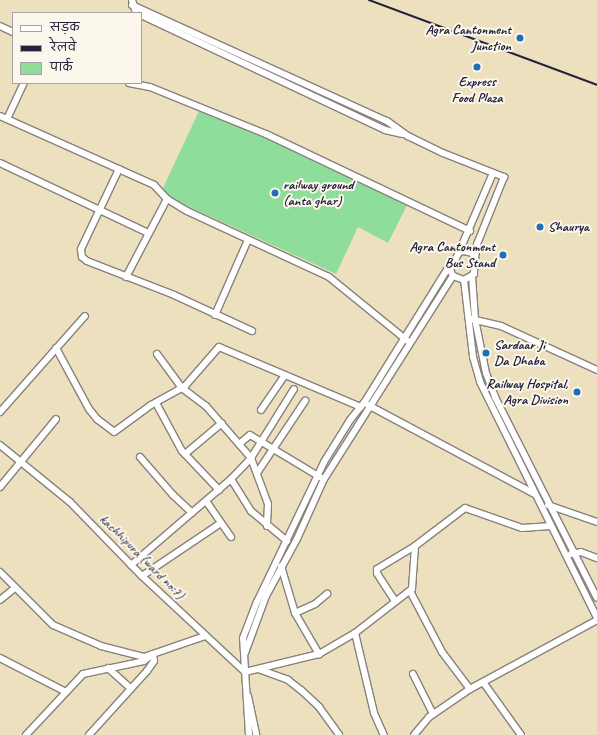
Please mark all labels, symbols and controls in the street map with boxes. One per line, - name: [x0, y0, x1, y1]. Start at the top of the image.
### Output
- legend: [12, 12, 142, 84]
- text: सड़क: [50, 19, 80, 35]
- place label: Agra Cantonment Junction: [425, 22, 511, 54]
- marker: Agra Cantonment Junction: [514, 32, 526, 44]
- text: रेलवे: [50, 39, 76, 55]
- text: पार्क: [50, 59, 73, 75]
- marker: Express Food Plaza: [472, 62, 482, 72]
- place label: Express Food Plaza: [452, 74, 502, 106]
- place label: railway ground (anta ghar): [283, 177, 353, 210]
- marker: railway ground (anta ghar): [270, 188, 280, 198]
- place label: Shaurya: [548, 219, 589, 235]
- marker: Shaurya: [535, 222, 545, 232]
- place label: Agra Cantonment Bus Stand: [409, 239, 495, 272]
- marker: Agra Cantonment Bus Stand: [498, 250, 508, 260]
- place label: Sardaar Ji Da Dhaba: [494, 337, 545, 370]
- marker: Sardaar Ji Da Dhaba: [481, 348, 491, 358]
- place label: Railway Hospital, Agra Division: [486, 376, 568, 408]
- marker: Railway Hospital, Agra Division: [571, 386, 583, 398]
- street label: kachhipura (ward no:7): [96, 511, 188, 603]

